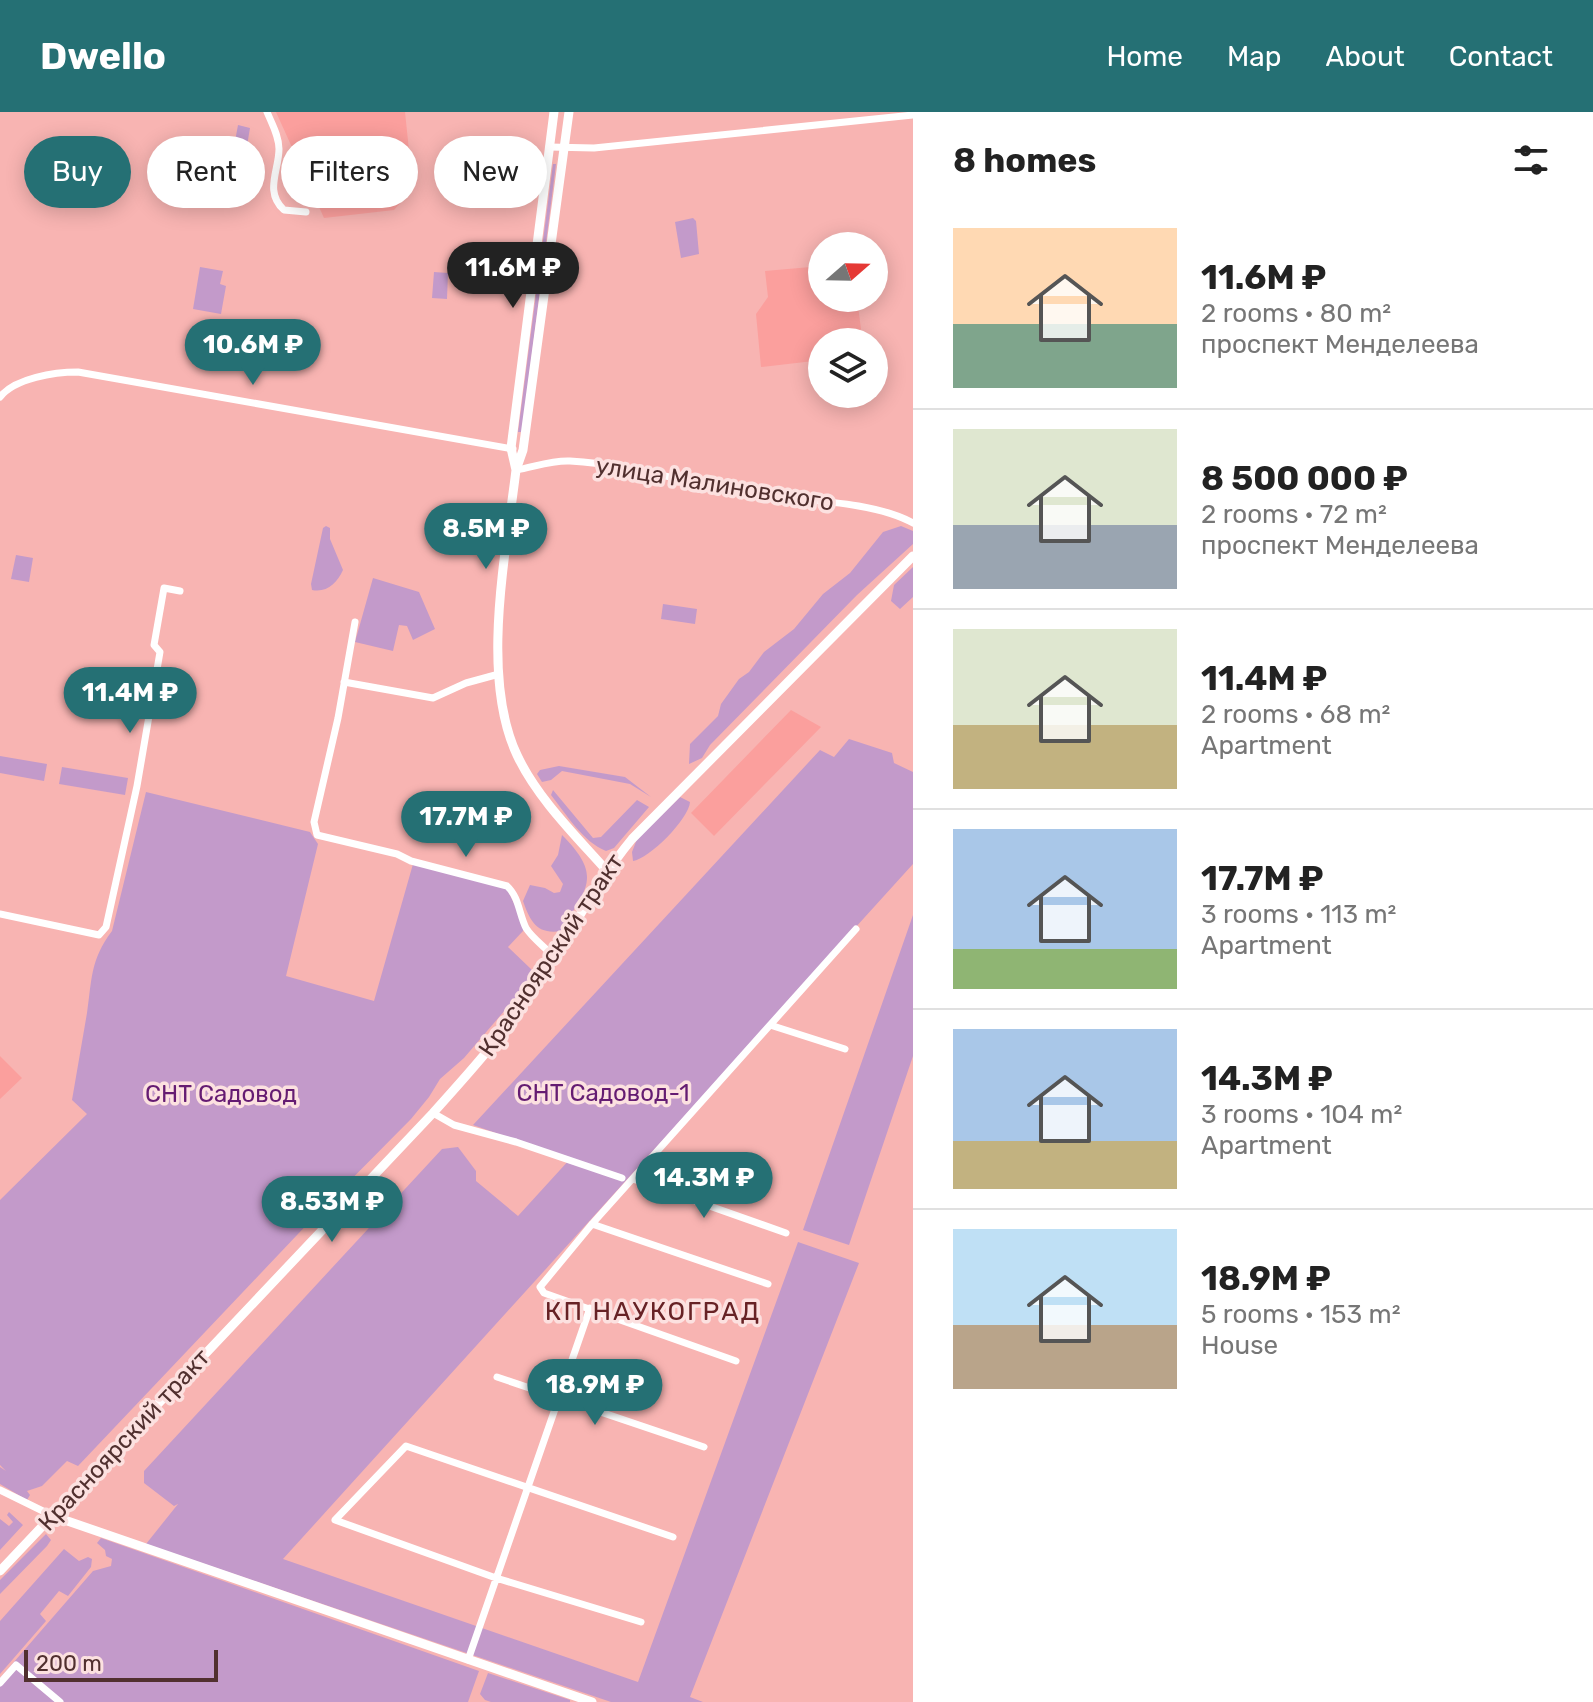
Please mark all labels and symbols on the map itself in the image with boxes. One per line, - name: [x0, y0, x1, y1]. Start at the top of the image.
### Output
- north arrow: [808, 232, 888, 312]
- pin: 11.6M ₽: [439, 242, 587, 310]
- pin: 10.6M ₽: [179, 319, 327, 387]
- street label: улица Малиновского: [594, 451, 836, 517]
- pin: 8.5M ₽: [421, 503, 551, 571]
- pin: 11.4M ₽: [56, 667, 204, 735]
- pin: 17.7M ₽: [392, 791, 540, 859]
- street label: Красноярский тракт: [473, 848, 629, 1062]
- park label: СНТ Садовод-1: [517, 1079, 689, 1107]
- park label: СНТ Садовод: [145, 1080, 297, 1108]
- pin: 14.3M ₽: [630, 1152, 778, 1220]
- pin: 8.53M ₽: [258, 1176, 406, 1244]
- district label: КП НАУКОГРАД: [545, 1296, 761, 1327]
- street label: Красноярский тракт: [33, 1343, 215, 1537]
- pin: 18.9M ₽: [521, 1359, 669, 1427]
- scale bar: [24, 1646, 218, 1682]

